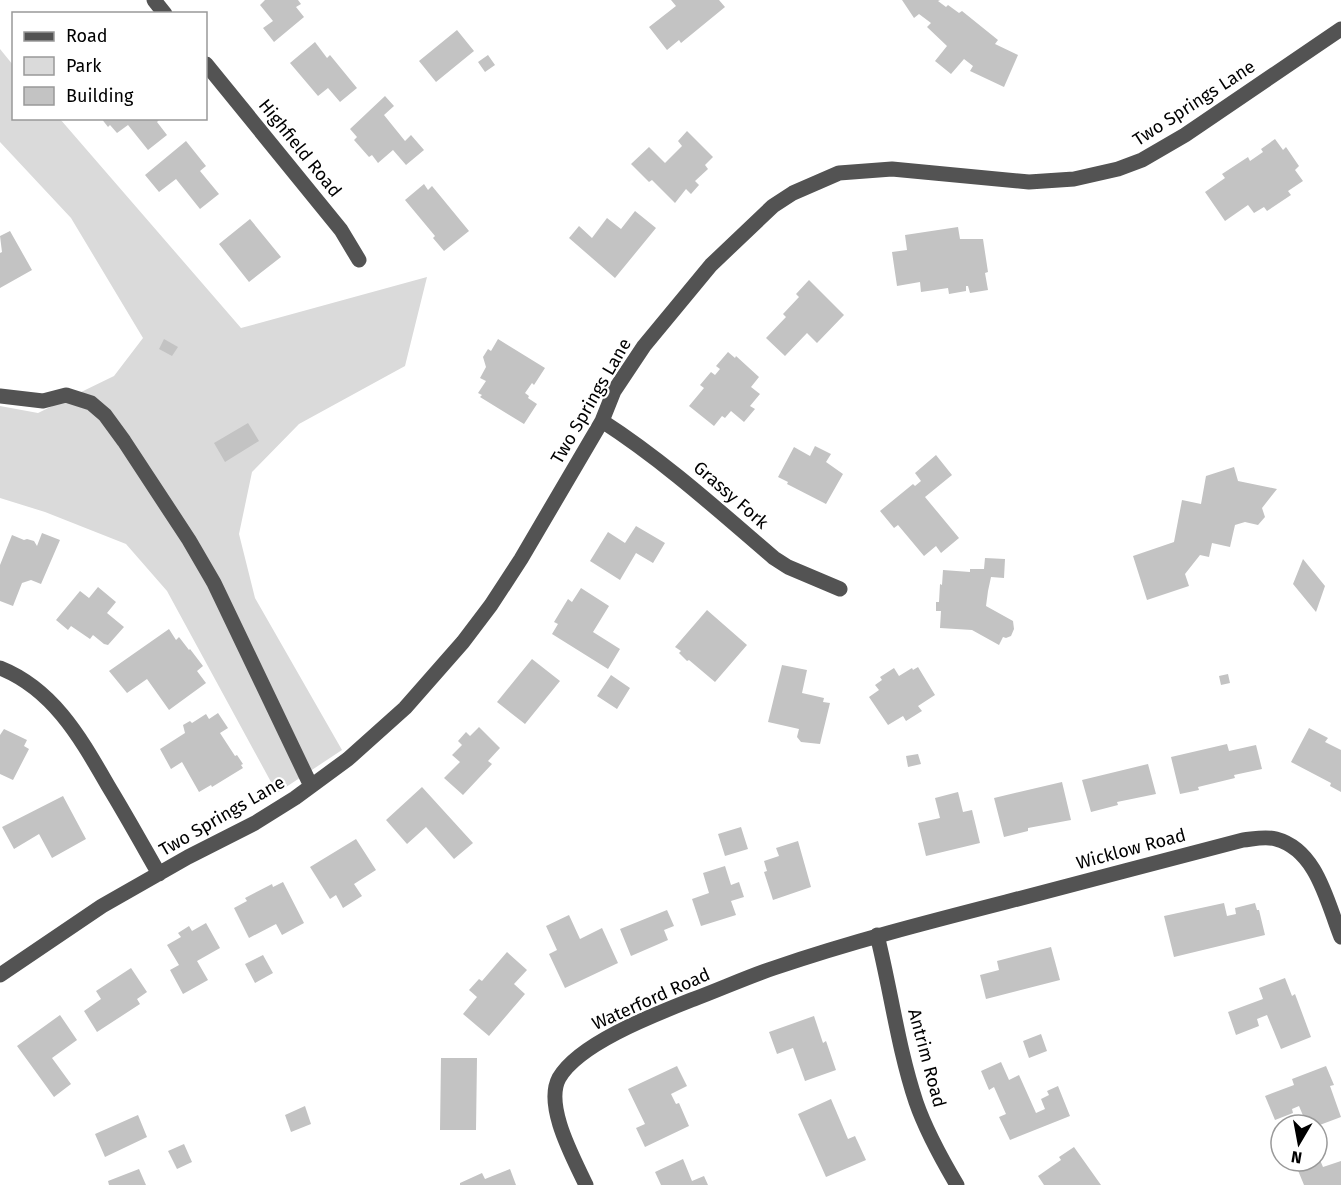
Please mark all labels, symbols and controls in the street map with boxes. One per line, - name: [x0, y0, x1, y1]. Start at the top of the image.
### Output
- legend: [12, 12, 207, 120]
- text: Road: [66, 25, 108, 47]
- text: Park: [66, 55, 102, 77]
- street label: Two Springs Lane: [1129, 55, 1259, 151]
- text: Building: [66, 85, 134, 107]
- street label: Highfield Road: [254, 95, 346, 201]
- street label: Two Springs Lane: [546, 334, 636, 468]
- street label: Grassy Fork: [689, 456, 774, 534]
- street label: Two Springs Lane: [155, 771, 289, 861]
- street label: Wicklow Road: [1074, 824, 1188, 874]
- street label: Waterford Road: [589, 963, 713, 1035]
- street label: Antrim Road: [903, 1006, 951, 1110]
- north arrow: [1269, 1113, 1329, 1173]
- text: N: [1290, 1147, 1303, 1168]

